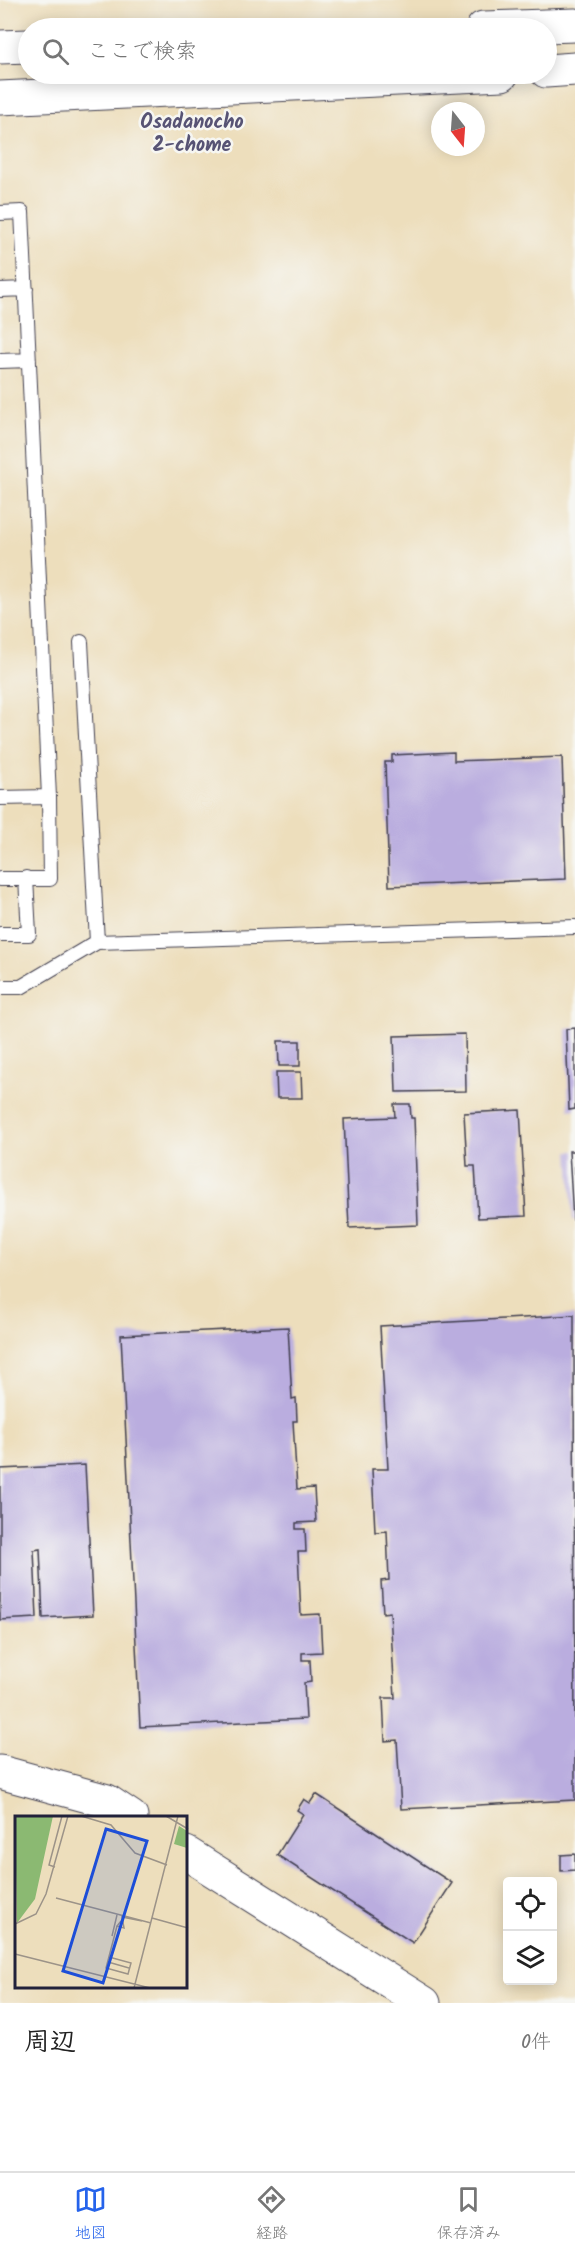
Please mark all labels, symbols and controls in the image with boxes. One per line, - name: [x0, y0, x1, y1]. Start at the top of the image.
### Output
- search box: [18, 18, 557, 84]
- icon: search: [39, 35, 72, 68]
- text: ここで検索: [87, 35, 197, 70]
- north arrow: [431, 102, 485, 156]
- district label: Osadanocho 2-chome: [140, 107, 244, 162]
- inset map: [15, 1816, 188, 1988]
- map controls: [503, 1877, 557, 1985]
- button: locate: [503, 1877, 557, 1931]
- button: layers: [503, 1931, 557, 1985]
- text: 周辺: [24, 2022, 76, 2064]
- text: 0件: [521, 2027, 551, 2059]
- tab: 地図: [74, 2183, 107, 2246]
- tab: 経路: [255, 2183, 288, 2246]
- tab: 保存済み: [437, 2183, 501, 2246]

